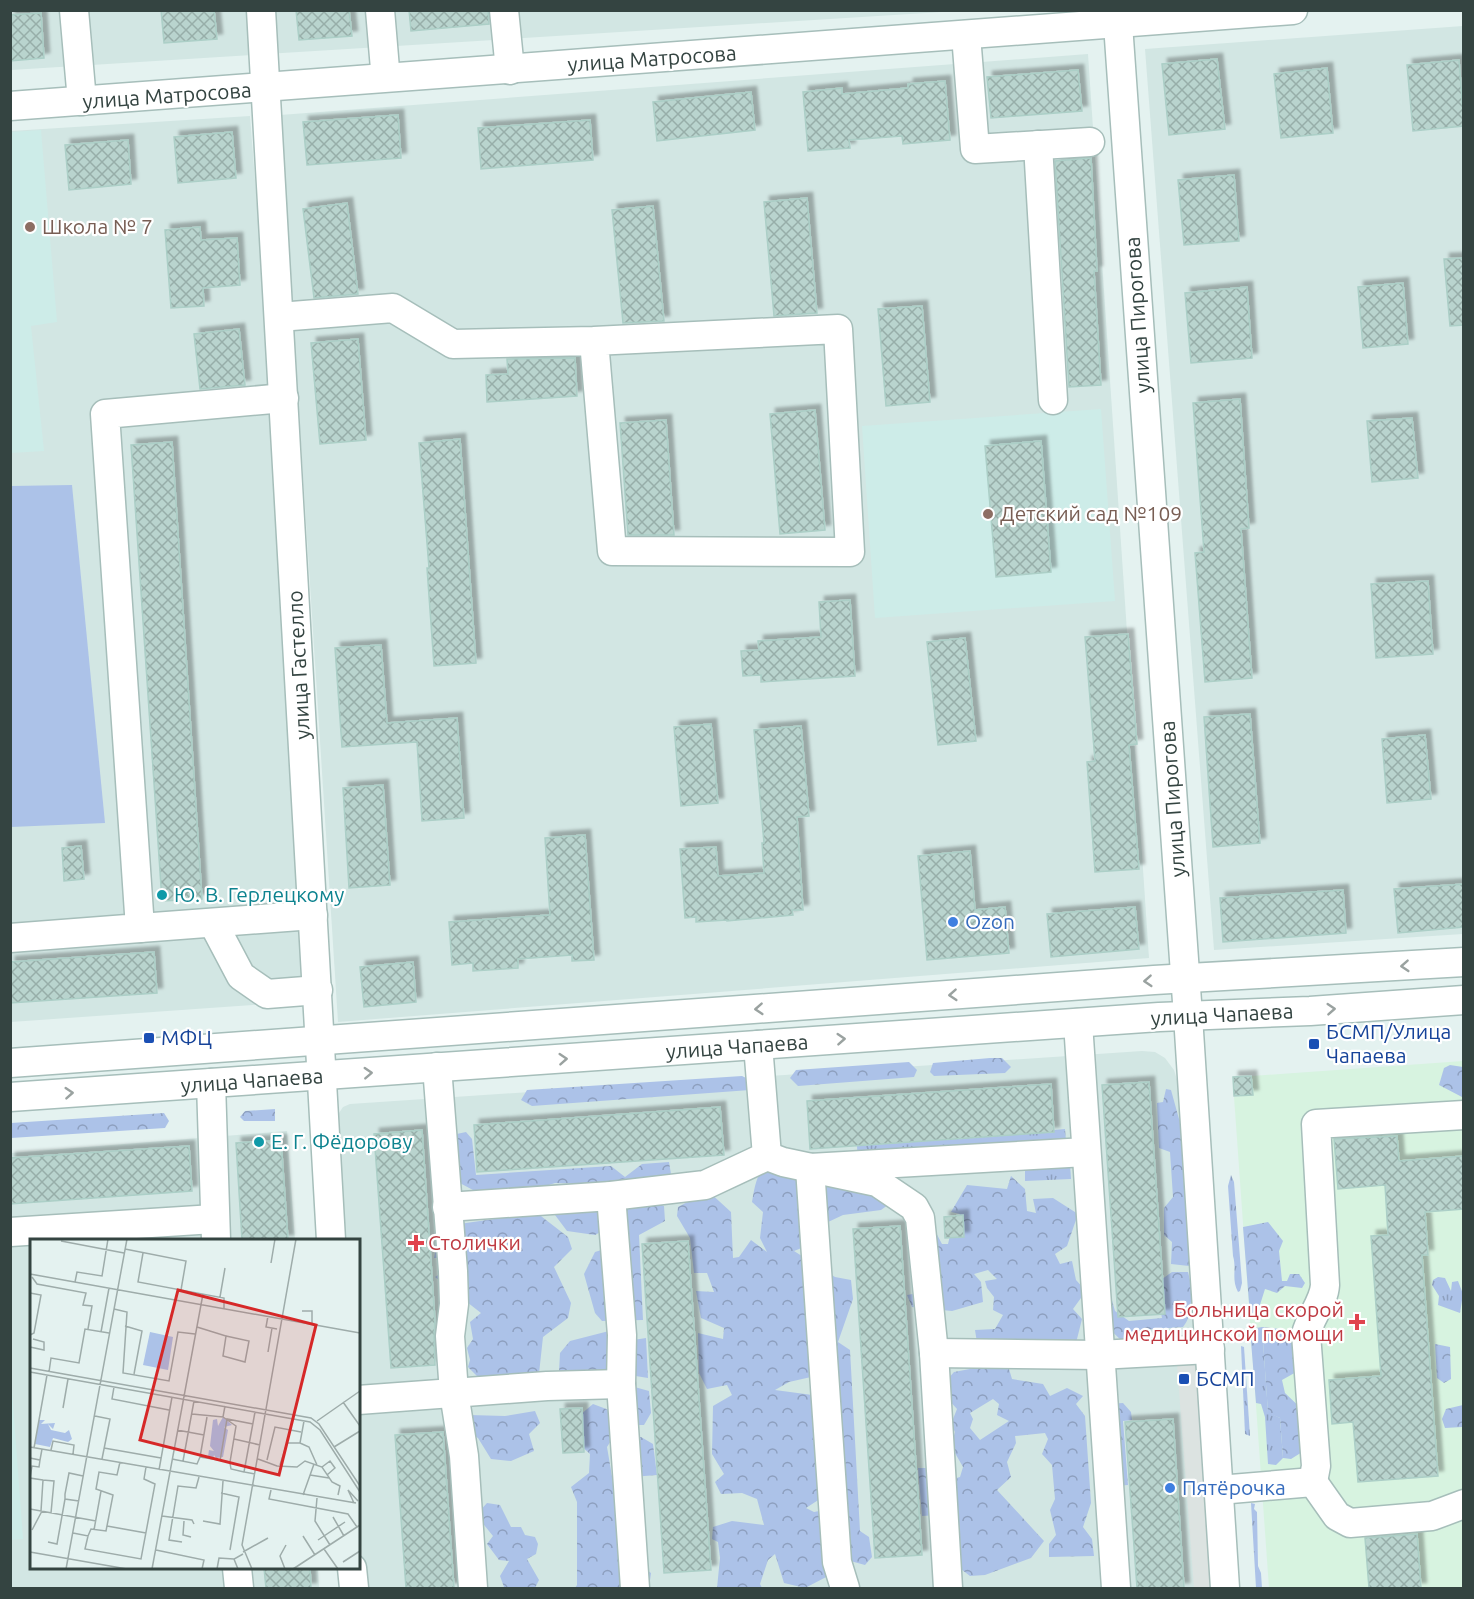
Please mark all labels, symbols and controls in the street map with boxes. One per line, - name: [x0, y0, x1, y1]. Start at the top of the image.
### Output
- street label: улица Матросова: [566, 40, 737, 76]
- street label: улица Матросова: [81, 77, 252, 113]
- place label: Школа № 7: [42, 214, 153, 238]
- marker: Школа № 7: [23, 220, 37, 234]
- street label: улица Пирогова: [1120, 236, 1154, 394]
- place label: Детский сад №109: [1000, 501, 1182, 525]
- marker: Детский сад №109: [981, 507, 995, 521]
- street label: улица Гастелло: [282, 590, 314, 740]
- street label: улица Пирогова: [1155, 720, 1189, 878]
- place label: Ю. В. Герлецкому: [174, 882, 344, 906]
- marker: Ю. В. Герлецкому: [155, 888, 169, 902]
- place label: Ozon: [965, 909, 1015, 933]
- marker: Ozon: [946, 915, 960, 929]
- one-way arrow: [1401, 959, 1410, 972]
- one-way arrow: [1143, 974, 1152, 987]
- one-way arrow: [949, 988, 958, 1001]
- street label: улица Чапаева: [1150, 998, 1294, 1030]
- one-way arrow: [754, 1002, 763, 1015]
- one-way arrow: [1326, 1003, 1335, 1016]
- place label: БСМП/Улица Чапаева: [1326, 1019, 1451, 1067]
- place label: МФЦ: [161, 1025, 212, 1049]
- street label: улица Чапаева: [665, 1029, 809, 1063]
- marker: МФЦ: [142, 1031, 156, 1045]
- one-way arrow: [836, 1033, 845, 1046]
- marker: БСМП/Улица Чапаева: [1307, 1037, 1321, 1051]
- one-way arrow: [558, 1052, 567, 1065]
- street label: улица Чапаева: [180, 1063, 324, 1097]
- one-way arrow: [364, 1066, 373, 1079]
- one-way arrow: [64, 1087, 73, 1100]
- place label: Е. Г. Фёдорову: [271, 1129, 413, 1153]
- marker: Е. Г. Фёдорову: [252, 1135, 266, 1149]
- place label: Столички: [428, 1230, 521, 1254]
- marker: Столички: [409, 1236, 423, 1250]
- inset map: [30, 1239, 360, 1569]
- place label: Больница скорой медицинской помощи: [1124, 1297, 1344, 1345]
- marker: Больница скорой медицинской помощи: [1348, 1313, 1366, 1331]
- place label: БСМП: [1196, 1366, 1255, 1390]
- marker: БСМП: [1177, 1372, 1191, 1386]
- place label: Пятёрочка: [1182, 1475, 1286, 1499]
- marker: Пятёрочка: [1163, 1481, 1177, 1495]

